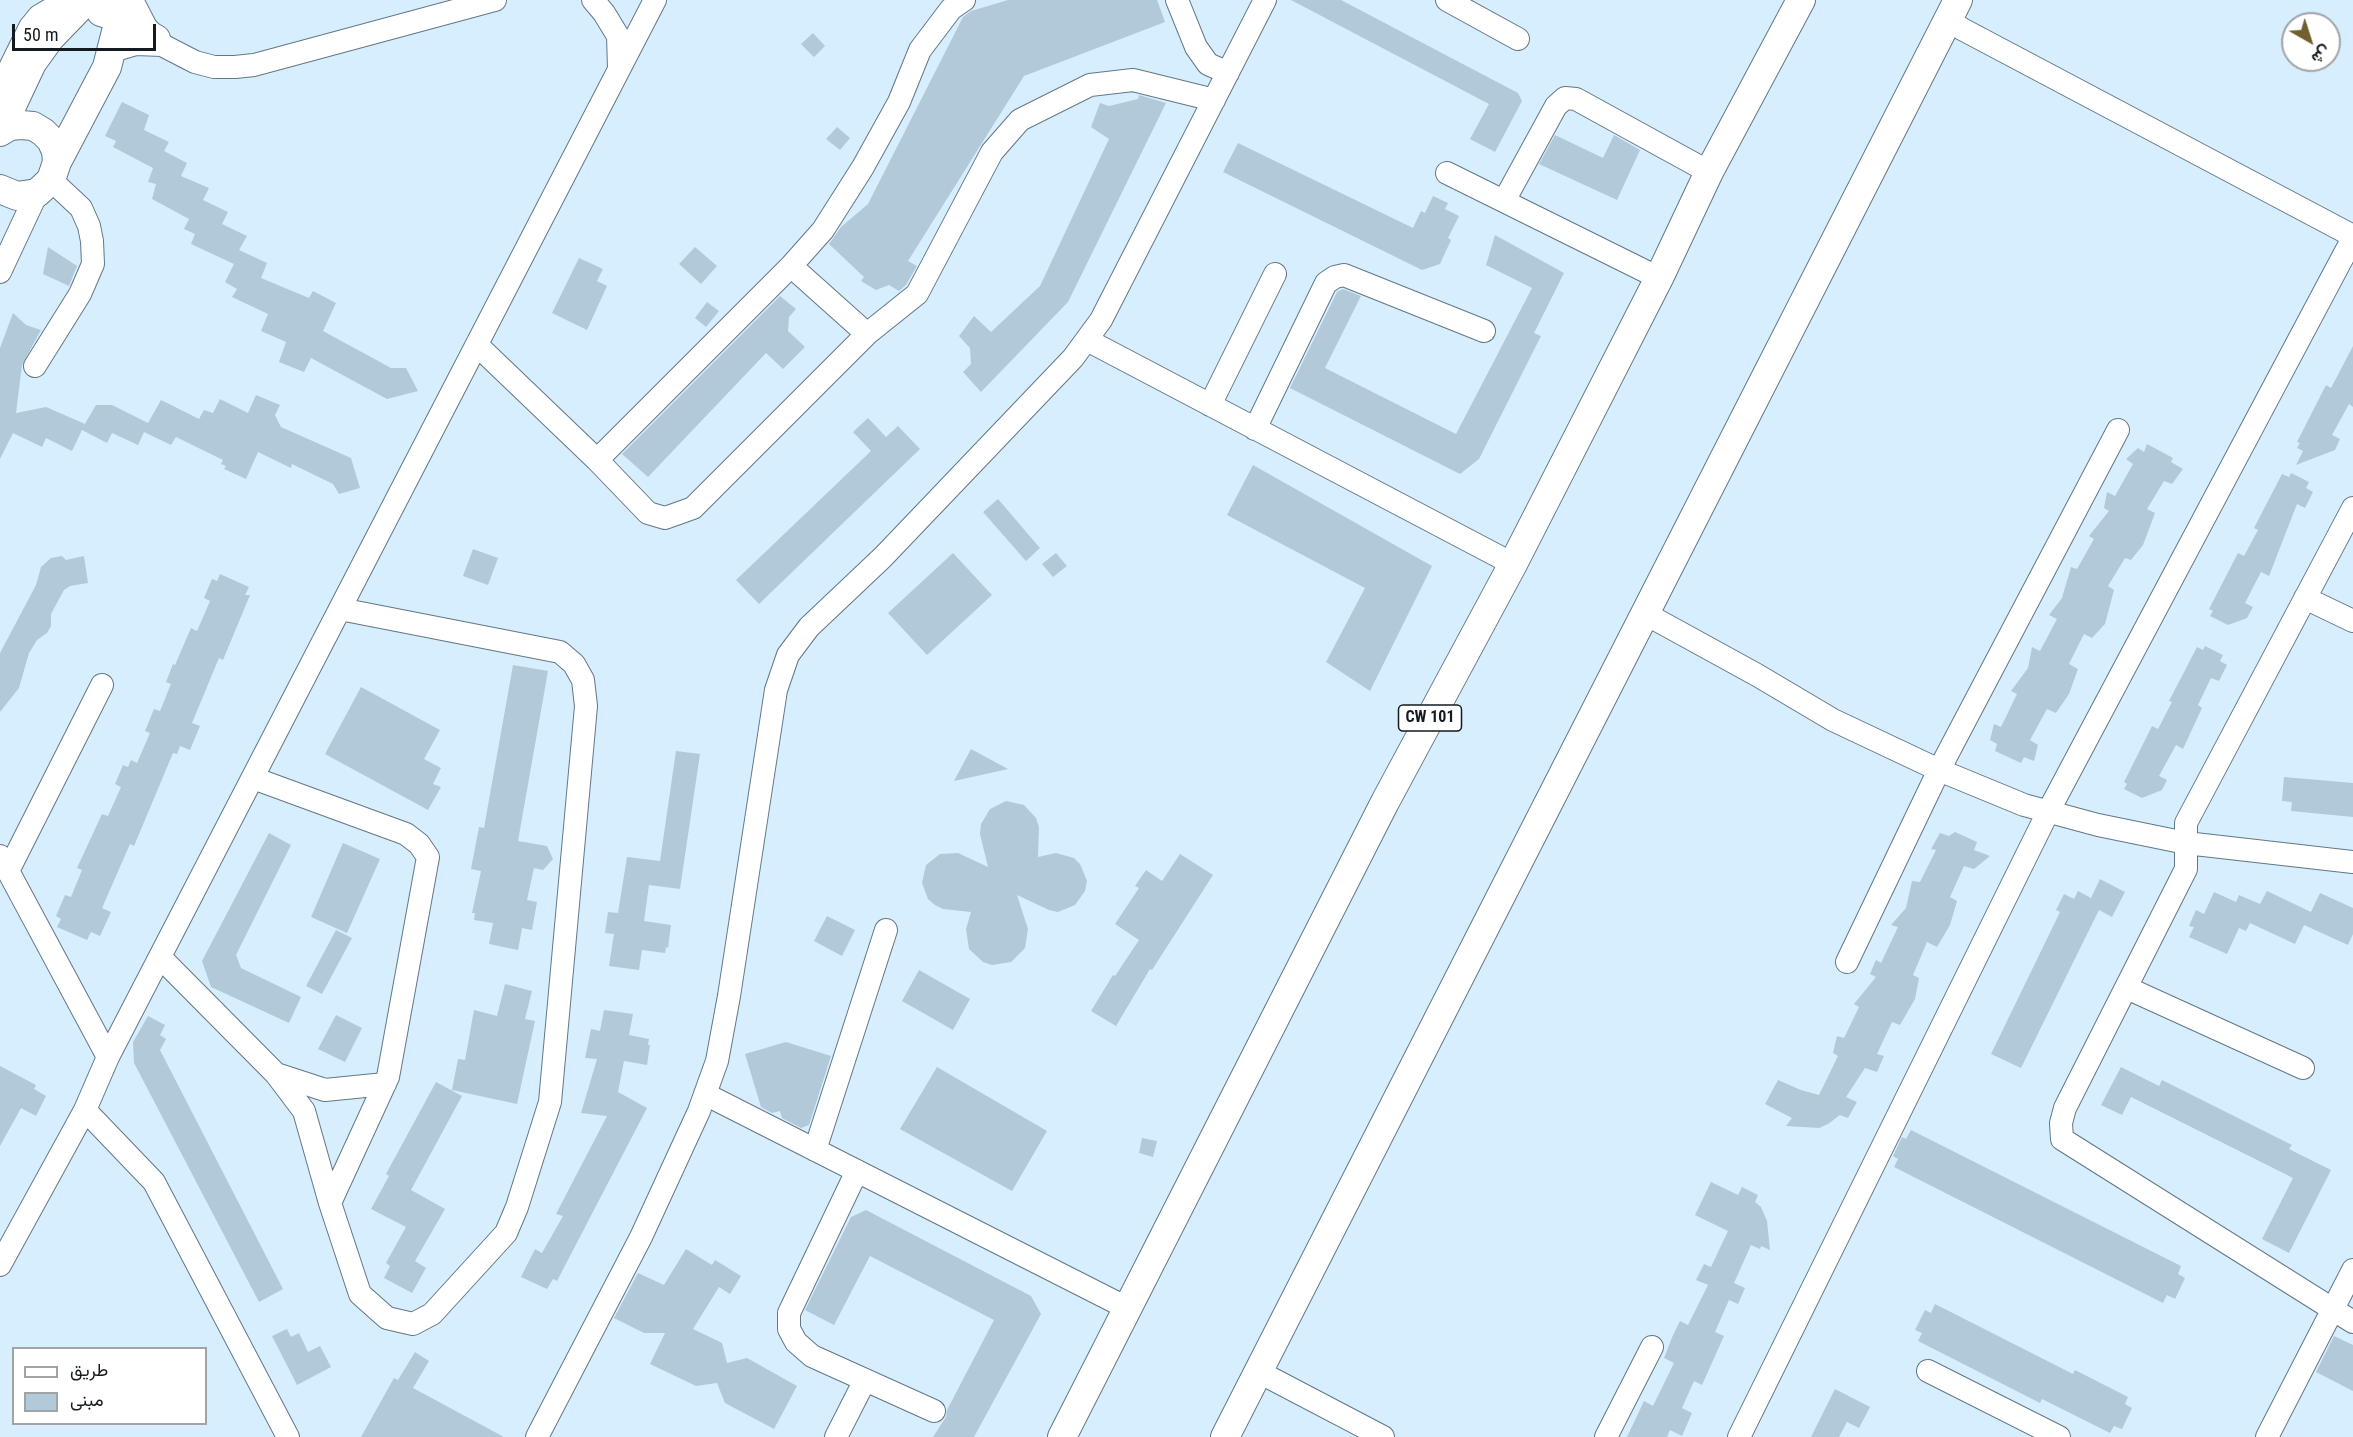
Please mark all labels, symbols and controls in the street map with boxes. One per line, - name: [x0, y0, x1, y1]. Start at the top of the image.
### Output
- scale bar: [15, 12, 159, 50]
- north arrow: [2281, 12, 2341, 72]
- text: 50 m: [23, 24, 58, 45]
- text: ش: [2308, 41, 2335, 68]
- road number: CW 101: [1398, 705, 1462, 731]
- legend: [12, 1347, 207, 1425]
- text: طريق: [70, 1359, 108, 1380]
- text: مبنى: [70, 1389, 104, 1410]

